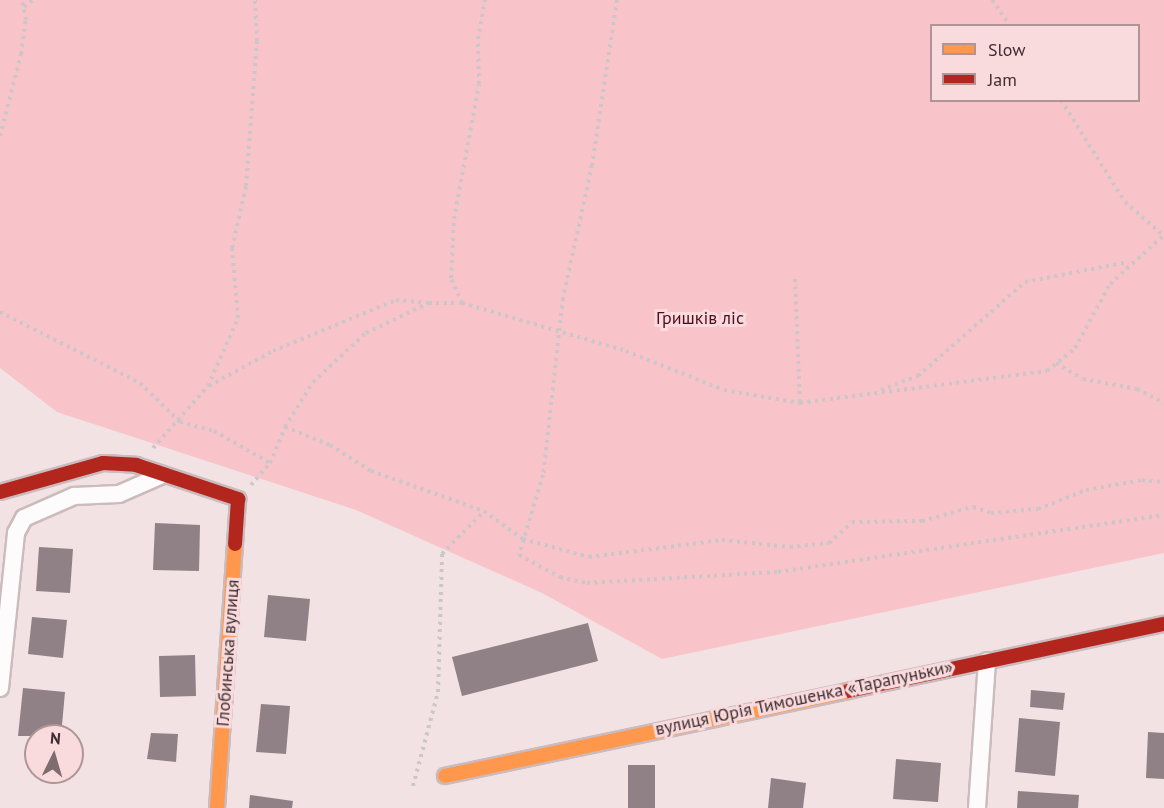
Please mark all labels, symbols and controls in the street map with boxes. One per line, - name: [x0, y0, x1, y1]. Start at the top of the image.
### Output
- legend: [930, 24, 1140, 102]
- text: Slow: [988, 38, 1026, 61]
- text: Jam: [988, 68, 1017, 91]
- park label: Гришків ліс: [656, 307, 744, 329]
- street label: Глобинська вулиця: [212, 579, 244, 727]
- street label: вулиця Юрія Тимошенка «Тарапуньки»: [653, 656, 955, 740]
- north arrow: [24, 724, 84, 784]
- text: N: [49, 728, 61, 748]

